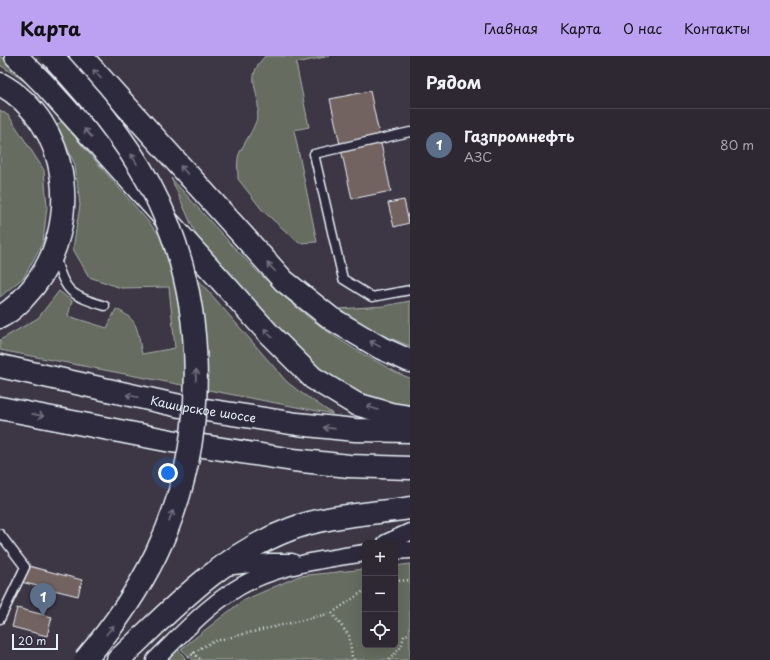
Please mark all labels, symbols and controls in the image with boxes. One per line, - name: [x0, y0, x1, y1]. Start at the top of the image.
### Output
- text: Карта: [20, 14, 81, 42]
- text: Главная: [484, 18, 538, 39]
- text: Карта: [560, 18, 601, 39]
- text: О нас: [623, 18, 662, 39]
- text: Контакты: [684, 18, 750, 39]
- one-way arrow: [92, 69, 101, 79]
- text: Рядом: [426, 69, 481, 95]
- text: Газпромнефть: [464, 124, 574, 147]
- one-way arrow: [83, 128, 93, 138]
- text: 1: [436, 135, 442, 154]
- text: 80 m: [720, 135, 754, 154]
- text: АЗС: [464, 147, 492, 166]
- one-way arrow: [130, 153, 138, 165]
- one-way arrow: [179, 165, 188, 176]
- one-way arrow: [266, 262, 276, 272]
- one-way arrow: [264, 328, 273, 339]
- one-way arrow: [369, 340, 381, 348]
- one-way arrow: [192, 369, 200, 382]
- one-way arrow: [126, 391, 139, 399]
- street label: Каширское шоссе: [149, 391, 258, 427]
- one-way arrow: [366, 404, 379, 411]
- one-way arrow: [31, 411, 44, 419]
- one-way arrow: [323, 424, 336, 431]
- your location: [158, 463, 178, 483]
- one-way arrow: [168, 510, 175, 523]
- map controls: [362, 540, 398, 648]
- button: +: [362, 540, 398, 576]
- button: −: [362, 576, 398, 612]
- pin: 1: [30, 583, 56, 616]
- button: locate: [362, 612, 398, 648]
- one-way arrow: [106, 625, 115, 636]
- scale bar: [12, 632, 58, 651]
- text: 20 m: [18, 632, 46, 649]

